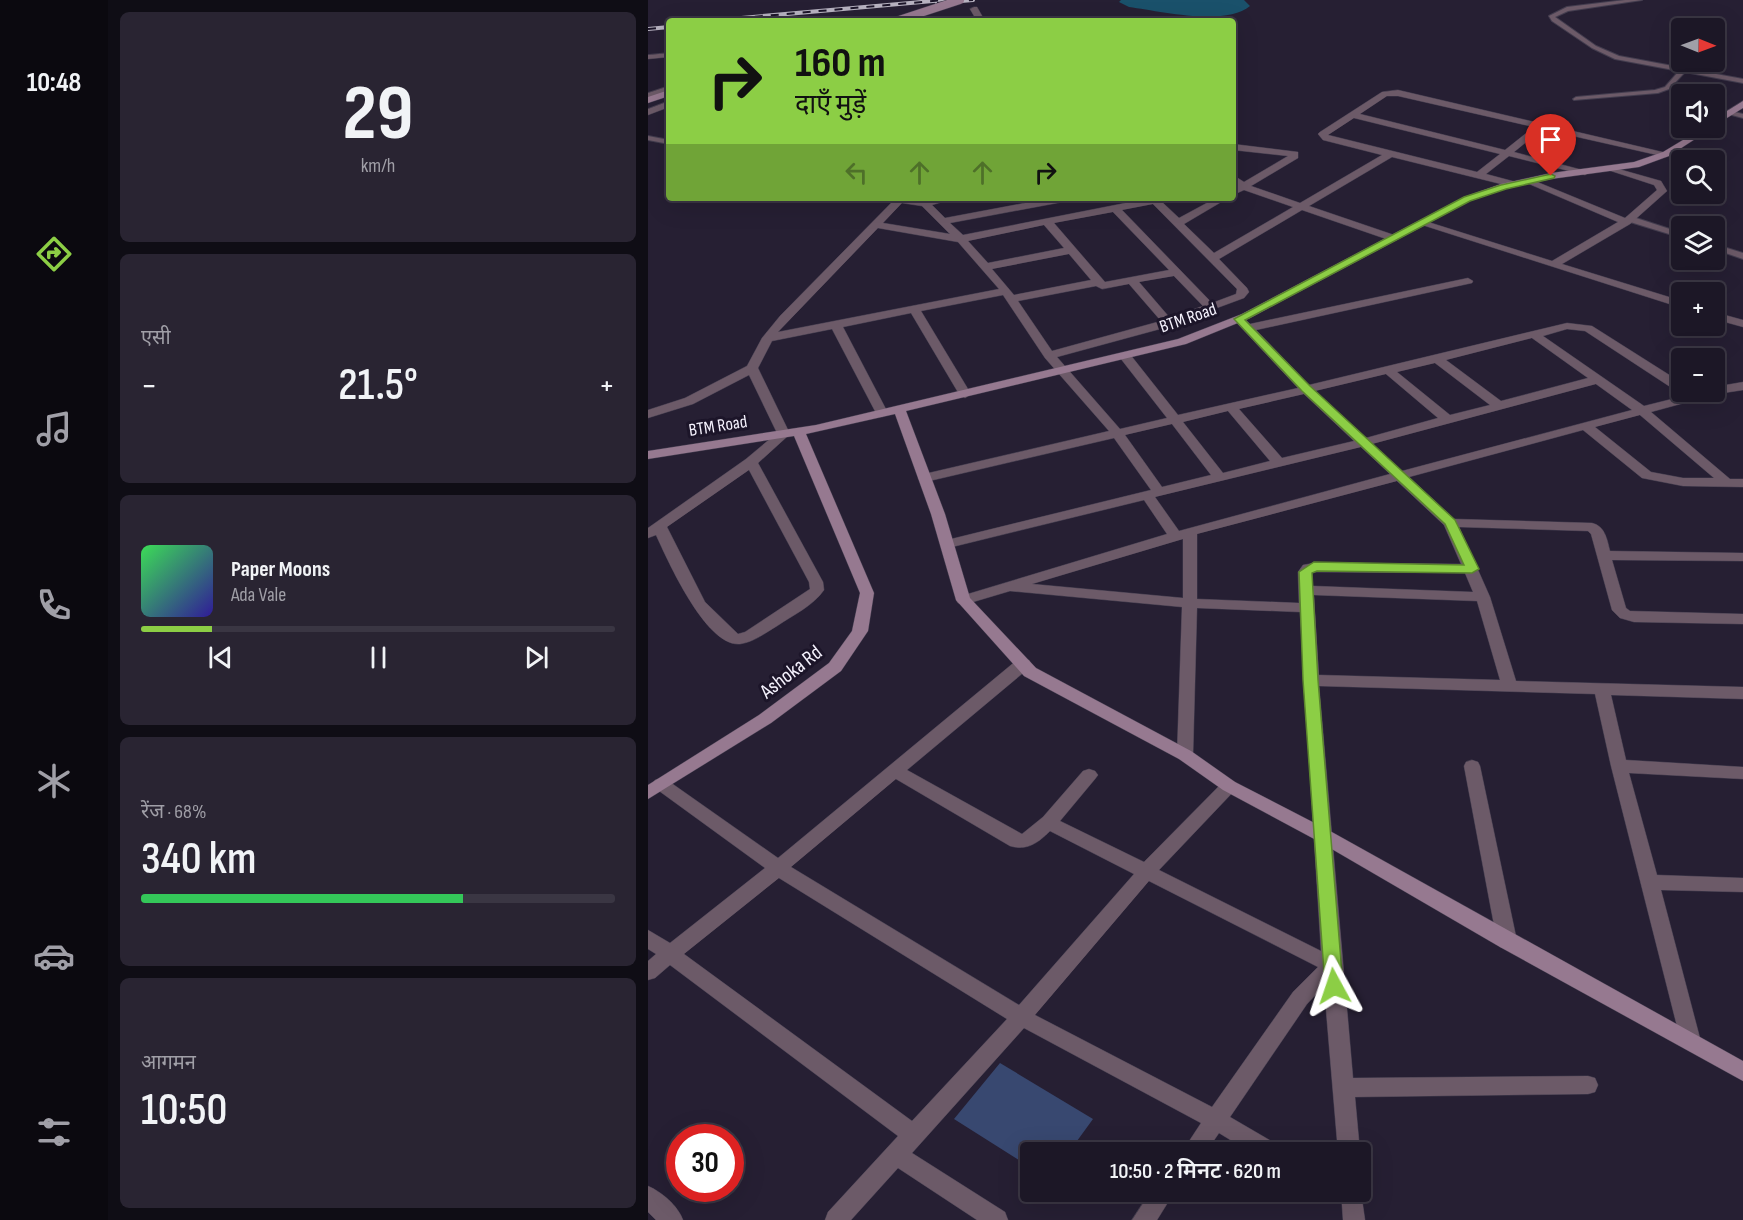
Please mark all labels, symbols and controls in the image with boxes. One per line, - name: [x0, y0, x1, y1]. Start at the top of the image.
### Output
- north arrow: [1671, 18, 1725, 72]
- map controls: [1671, 18, 1725, 402]
- text: 160 m: [795, 38, 886, 89]
- icon: right: [696, 42, 774, 120]
- text: 10:48: [27, 67, 81, 99]
- text: 29: [342, 68, 414, 161]
- button: sound: [1671, 84, 1725, 138]
- text: दाएँ मुड़ें: [795, 89, 866, 121]
- pin: [1525, 114, 1576, 176]
- icon: arrive: [1534, 123, 1567, 156]
- button: search: [1671, 150, 1725, 204]
- text: km/h: [361, 154, 395, 178]
- icon: left: [840, 156, 873, 189]
- icon: ahead: [903, 156, 936, 189]
- icon: ahead: [966, 156, 999, 189]
- icon: right: [1029, 156, 1062, 189]
- button: layers: [1671, 216, 1725, 270]
- icon: directions: [33, 233, 75, 275]
- button: +: [1671, 282, 1725, 336]
- street label: BTM Road: [1157, 299, 1219, 337]
- text: एसी: [141, 326, 171, 350]
- button: −: [1671, 348, 1725, 402]
- text: 21.5°: [338, 358, 418, 413]
- text: −: [141, 366, 157, 406]
- text: +: [599, 366, 615, 406]
- icon: music: [33, 408, 75, 450]
- street label: BTM Road: [687, 411, 749, 441]
- text: Paper Moons: [231, 556, 330, 583]
- text: Ada Vale: [231, 583, 286, 607]
- icon: phone: [33, 584, 75, 626]
- street label: Ashoka Rd: [754, 640, 827, 705]
- icon: previous: [204, 641, 237, 674]
- icon: pause: [362, 641, 395, 674]
- icon: next: [520, 641, 553, 674]
- icon: climate: [33, 760, 75, 802]
- text: रेंज · 68%: [141, 800, 206, 824]
- text: 340 km: [141, 832, 256, 887]
- icon: car: [33, 935, 75, 977]
- position arrow: [1302, 954, 1366, 1018]
- text: आगमन: [141, 1051, 196, 1075]
- text: 10:50: [141, 1083, 227, 1138]
- icon: filters: [33, 1111, 75, 1153]
- speed limit sign: 30: [666, 1124, 744, 1202]
- text: 10:50 · 2 मिनट · 620 m: [1110, 1158, 1281, 1185]

